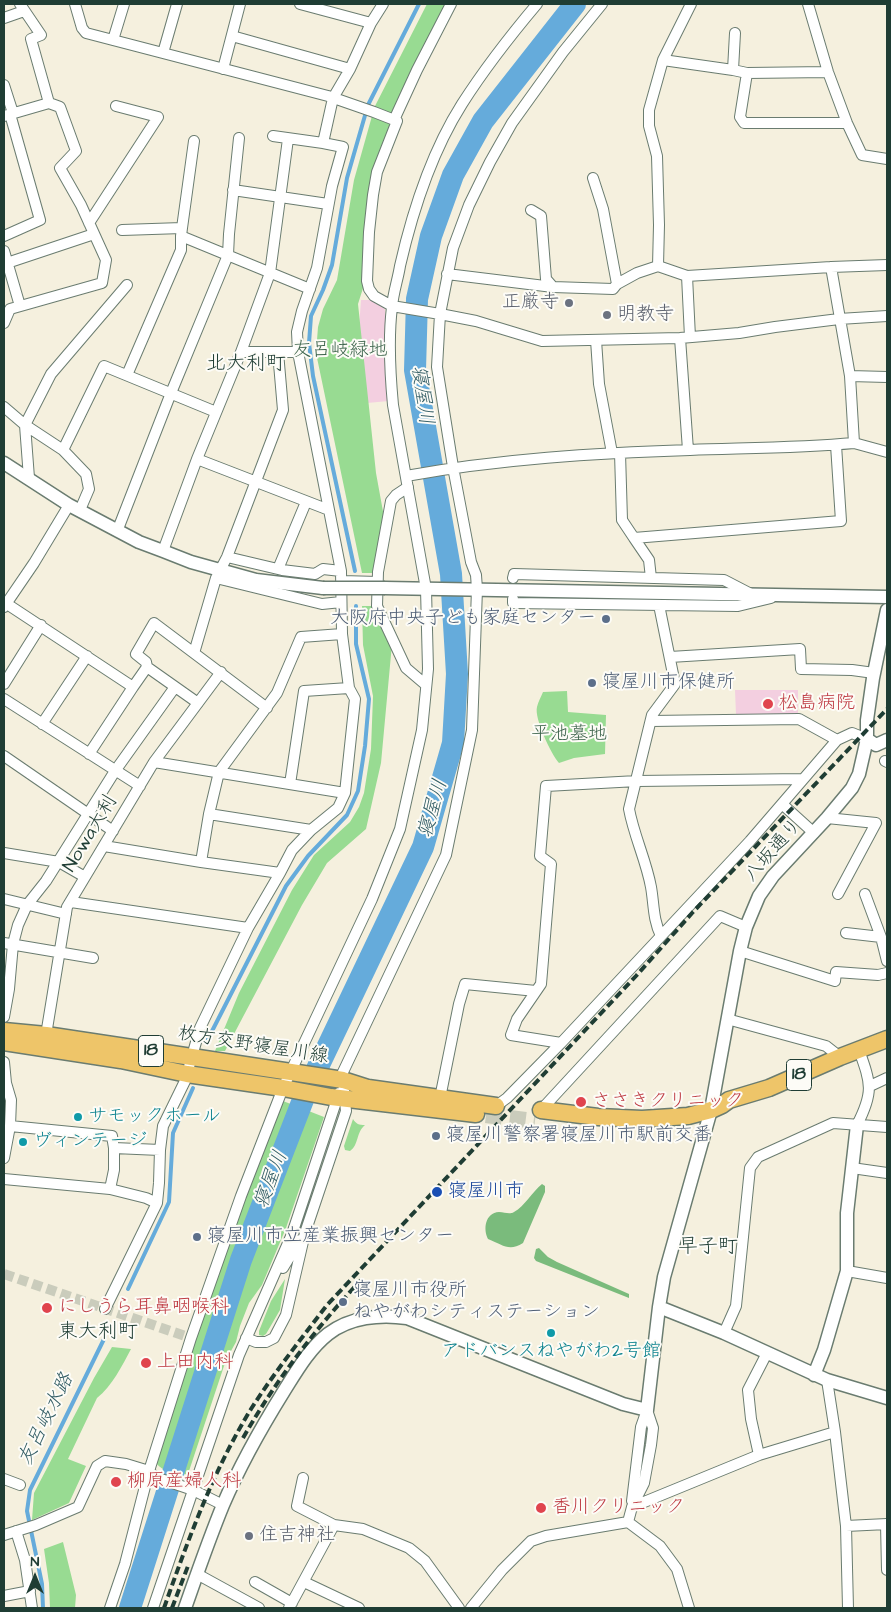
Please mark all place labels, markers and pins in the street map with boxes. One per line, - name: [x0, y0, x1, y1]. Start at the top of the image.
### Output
- place label: 正厳寺: [502, 292, 559, 314]
- marker: 正厳寺: [563, 297, 575, 309]
- place label: 明教寺: [617, 304, 674, 326]
- marker: 明教寺: [601, 309, 613, 321]
- place label: 大阪府中央子ども家庭センター: [330, 608, 596, 630]
- marker: 大阪府中央子ども家庭センター: [600, 613, 612, 625]
- place label: 寝屋川市保健所: [602, 672, 735, 694]
- marker: 寝屋川市保健所: [586, 677, 598, 689]
- place label: 松島病院: [779, 693, 855, 715]
- marker: 松島病院: [761, 697, 775, 711]
- place label: ささきクリニック: [592, 1091, 744, 1113]
- marker: ささきクリニック: [574, 1095, 588, 1109]
- place label: サモックホール: [88, 1106, 221, 1128]
- marker: サモックホール: [72, 1111, 84, 1123]
- place label: 寝屋川警察署寝屋川市駅前交番: [446, 1125, 712, 1147]
- marker: 寝屋川警察署寝屋川市駅前交番: [430, 1130, 442, 1142]
- place label: ヴィンテージ: [33, 1131, 147, 1153]
- marker: ヴィンテージ: [17, 1136, 29, 1148]
- place label: 寝屋川市: [448, 1181, 524, 1203]
- marker: 寝屋川市: [430, 1185, 444, 1199]
- place label: 寝屋川市立産業振興センター: [207, 1226, 454, 1248]
- marker: 寝屋川市立産業振興センター: [191, 1231, 203, 1243]
- place label: 寝屋川市役所 ねやがわシティステーション: [353, 1280, 600, 1324]
- marker: 寝屋川市役所 ねやがわシティステーション: [337, 1296, 349, 1308]
- place label: にしうら耳鼻咽喉科: [58, 1297, 229, 1319]
- marker: にしうら耳鼻咽喉科: [40, 1301, 54, 1315]
- marker: アドバンスねやがわ2号館: [545, 1327, 557, 1339]
- place label: アドバンスねやがわ2号館: [441, 1341, 661, 1363]
- place label: 上田内科: [157, 1352, 233, 1374]
- marker: 上田内科: [139, 1356, 153, 1370]
- place label: 柳原産婦人科: [127, 1471, 241, 1493]
- marker: 柳原産婦人科: [109, 1475, 123, 1489]
- place label: 香川クリニック: [552, 1497, 685, 1519]
- marker: 香川クリニック: [534, 1501, 548, 1515]
- place label: 住吉神社: [259, 1525, 335, 1547]
- marker: 住吉神社: [243, 1530, 255, 1542]

